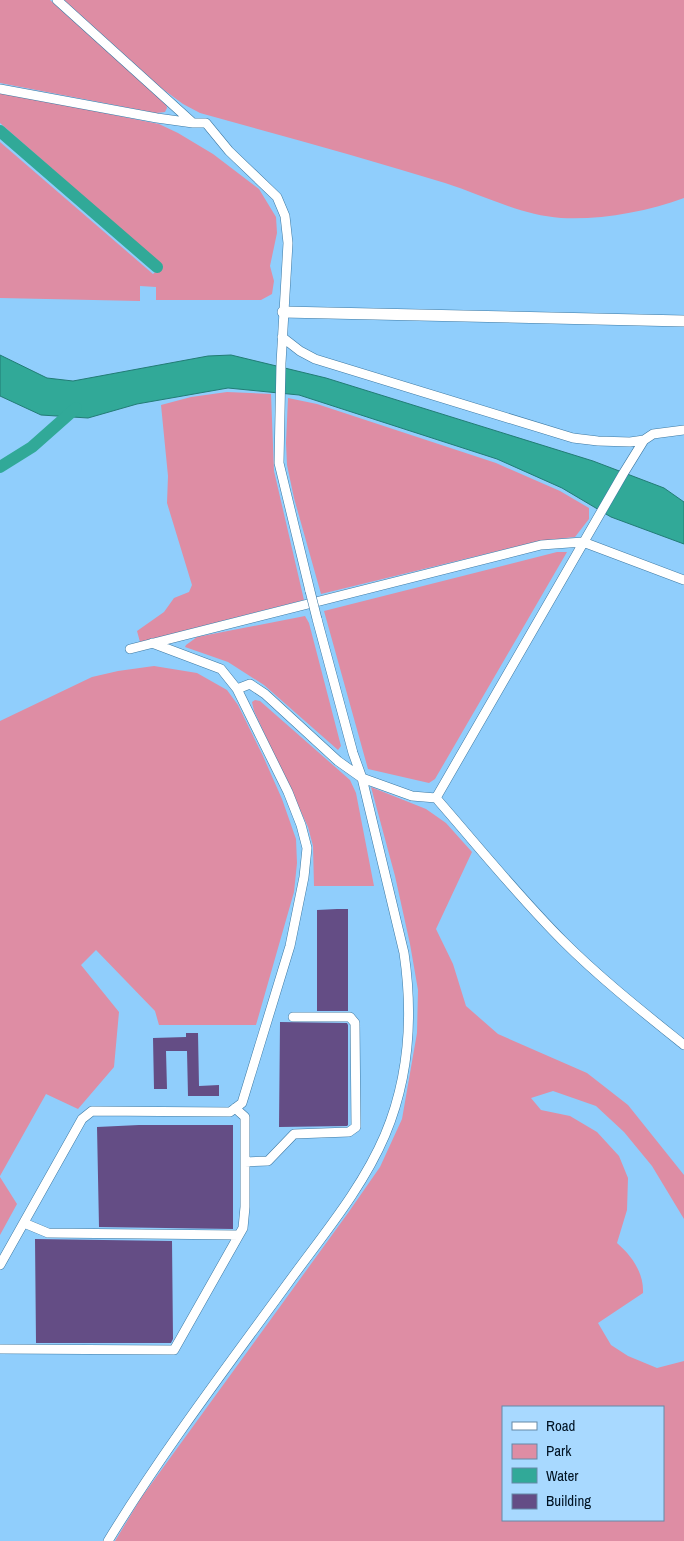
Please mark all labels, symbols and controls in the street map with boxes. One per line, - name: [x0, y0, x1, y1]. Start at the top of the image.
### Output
- legend: [502, 1406, 664, 1521]
- text: Road: [546, 1415, 575, 1436]
- text: Park: [546, 1440, 572, 1461]
- text: Water: [546, 1465, 578, 1486]
- text: Building: [546, 1490, 591, 1511]

